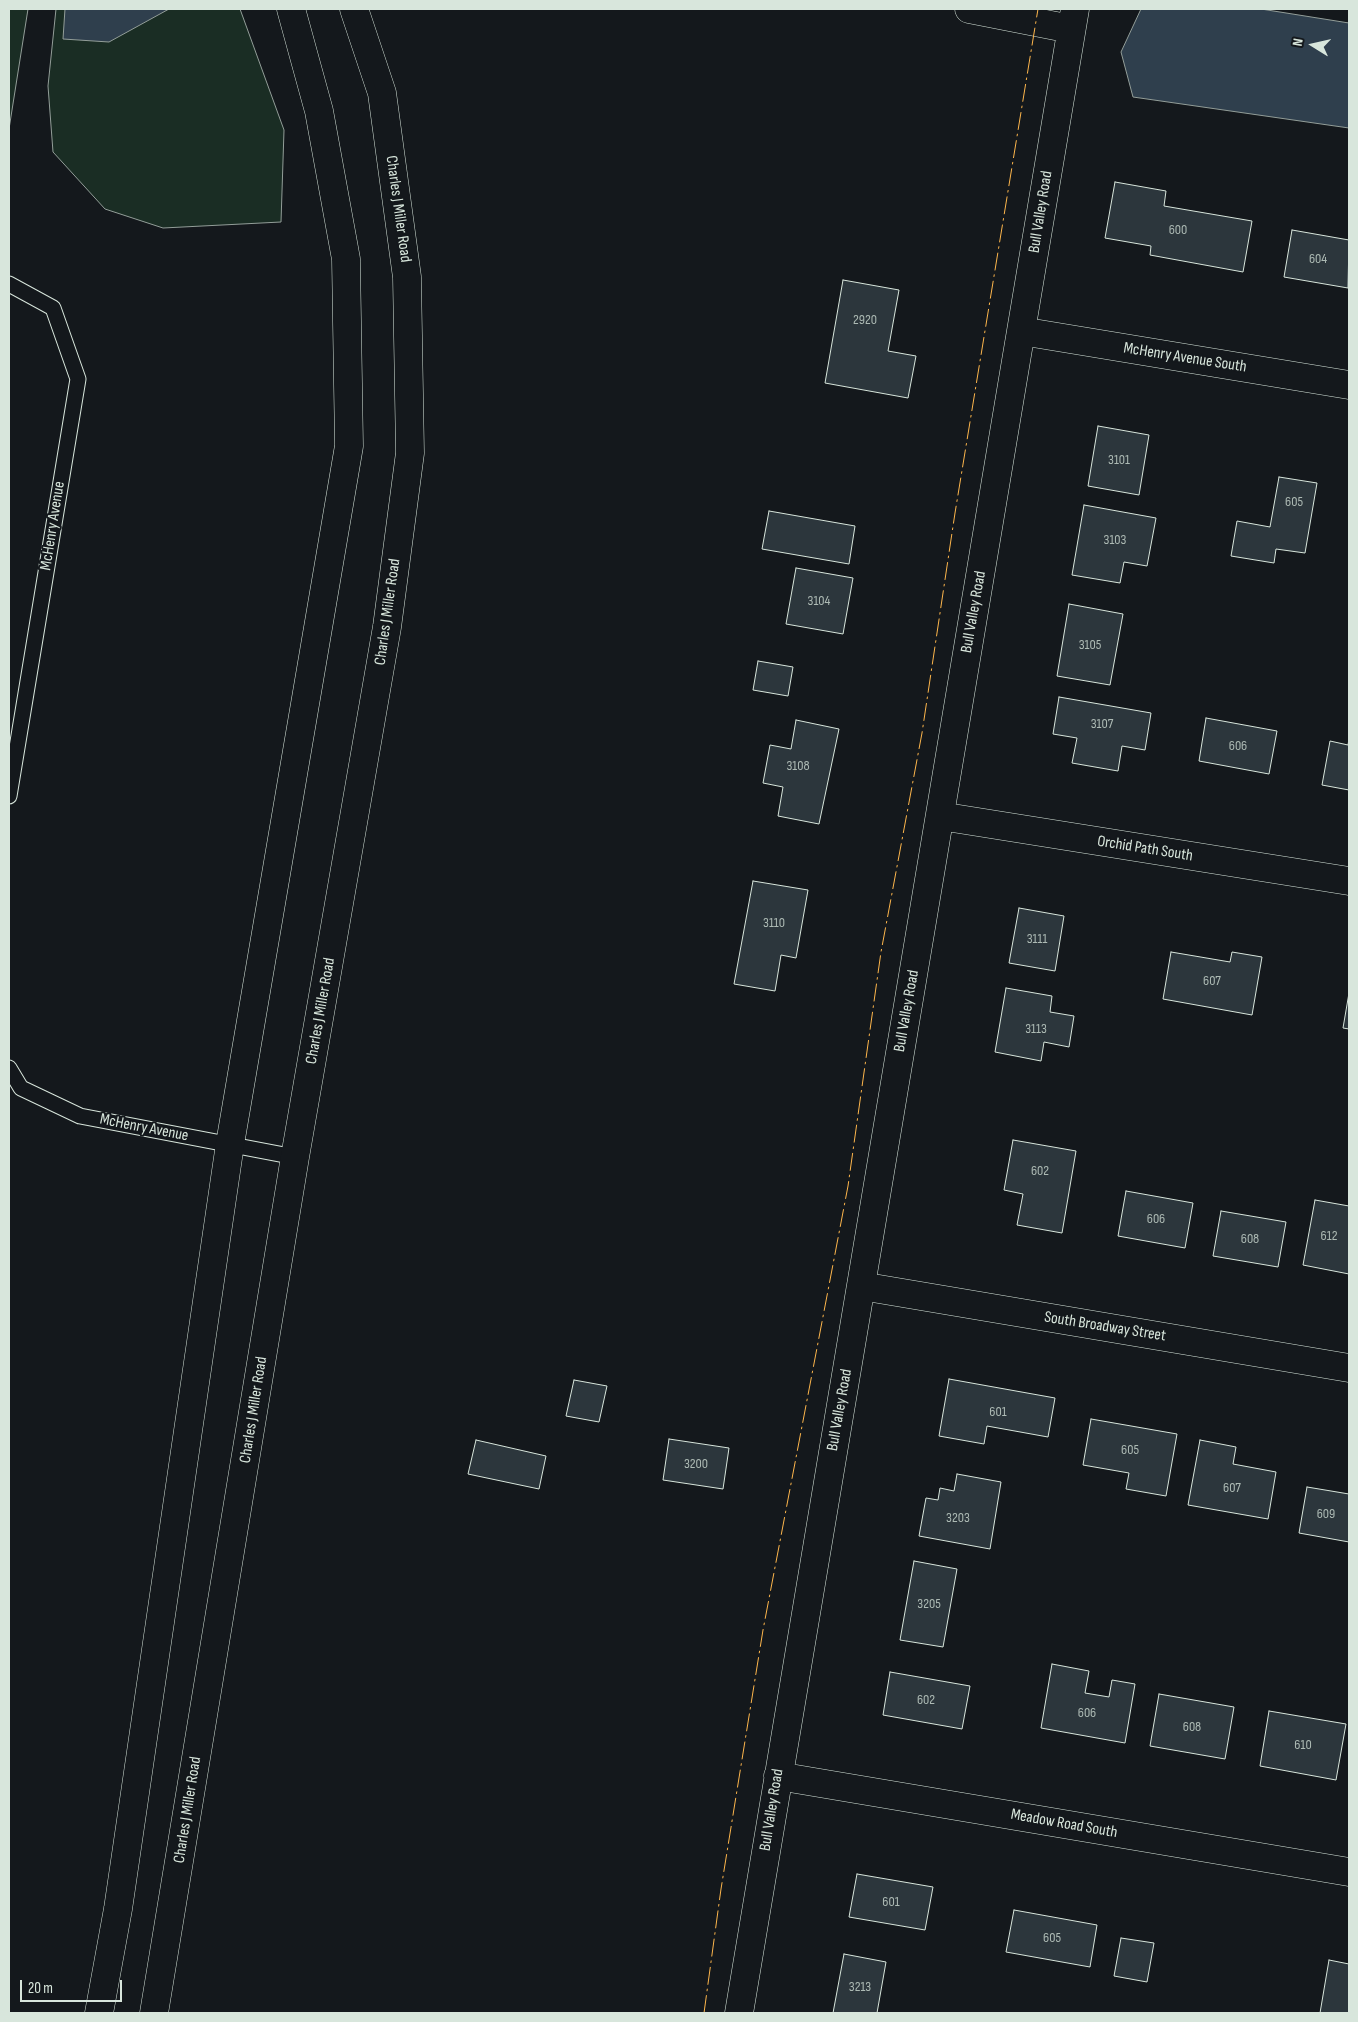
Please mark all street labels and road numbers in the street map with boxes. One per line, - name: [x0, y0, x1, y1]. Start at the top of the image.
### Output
- street label: Charles J Miller Road: [381, 154, 415, 264]
- street label: Bull Valley Road: [1025, 170, 1057, 254]
- street label: McHenry Avenue South: [1122, 339, 1248, 377]
- street label: McHenry Avenue: [36, 480, 70, 572]
- street label: Charles J Miller Road: [371, 557, 405, 667]
- street label: Bull Valley Road: [957, 570, 991, 654]
- street label: Orchid Path South: [1096, 832, 1194, 866]
- street label: Charles J Miller Road: [302, 956, 340, 1066]
- street label: Bull Valley Road: [890, 969, 924, 1053]
- street label: McHenry Avenue: [98, 1110, 190, 1146]
- street label: South Broadway Street: [1043, 1308, 1167, 1346]
- street label: Charles J Miller Road: [236, 1355, 272, 1465]
- street label: Bull Valley Road: [823, 1368, 857, 1452]
- street label: Charles J Miller Road: [170, 1755, 206, 1865]
- street label: Bull Valley Road: [756, 1768, 788, 1852]
- street label: Meadow Road South: [1009, 1805, 1119, 1843]

